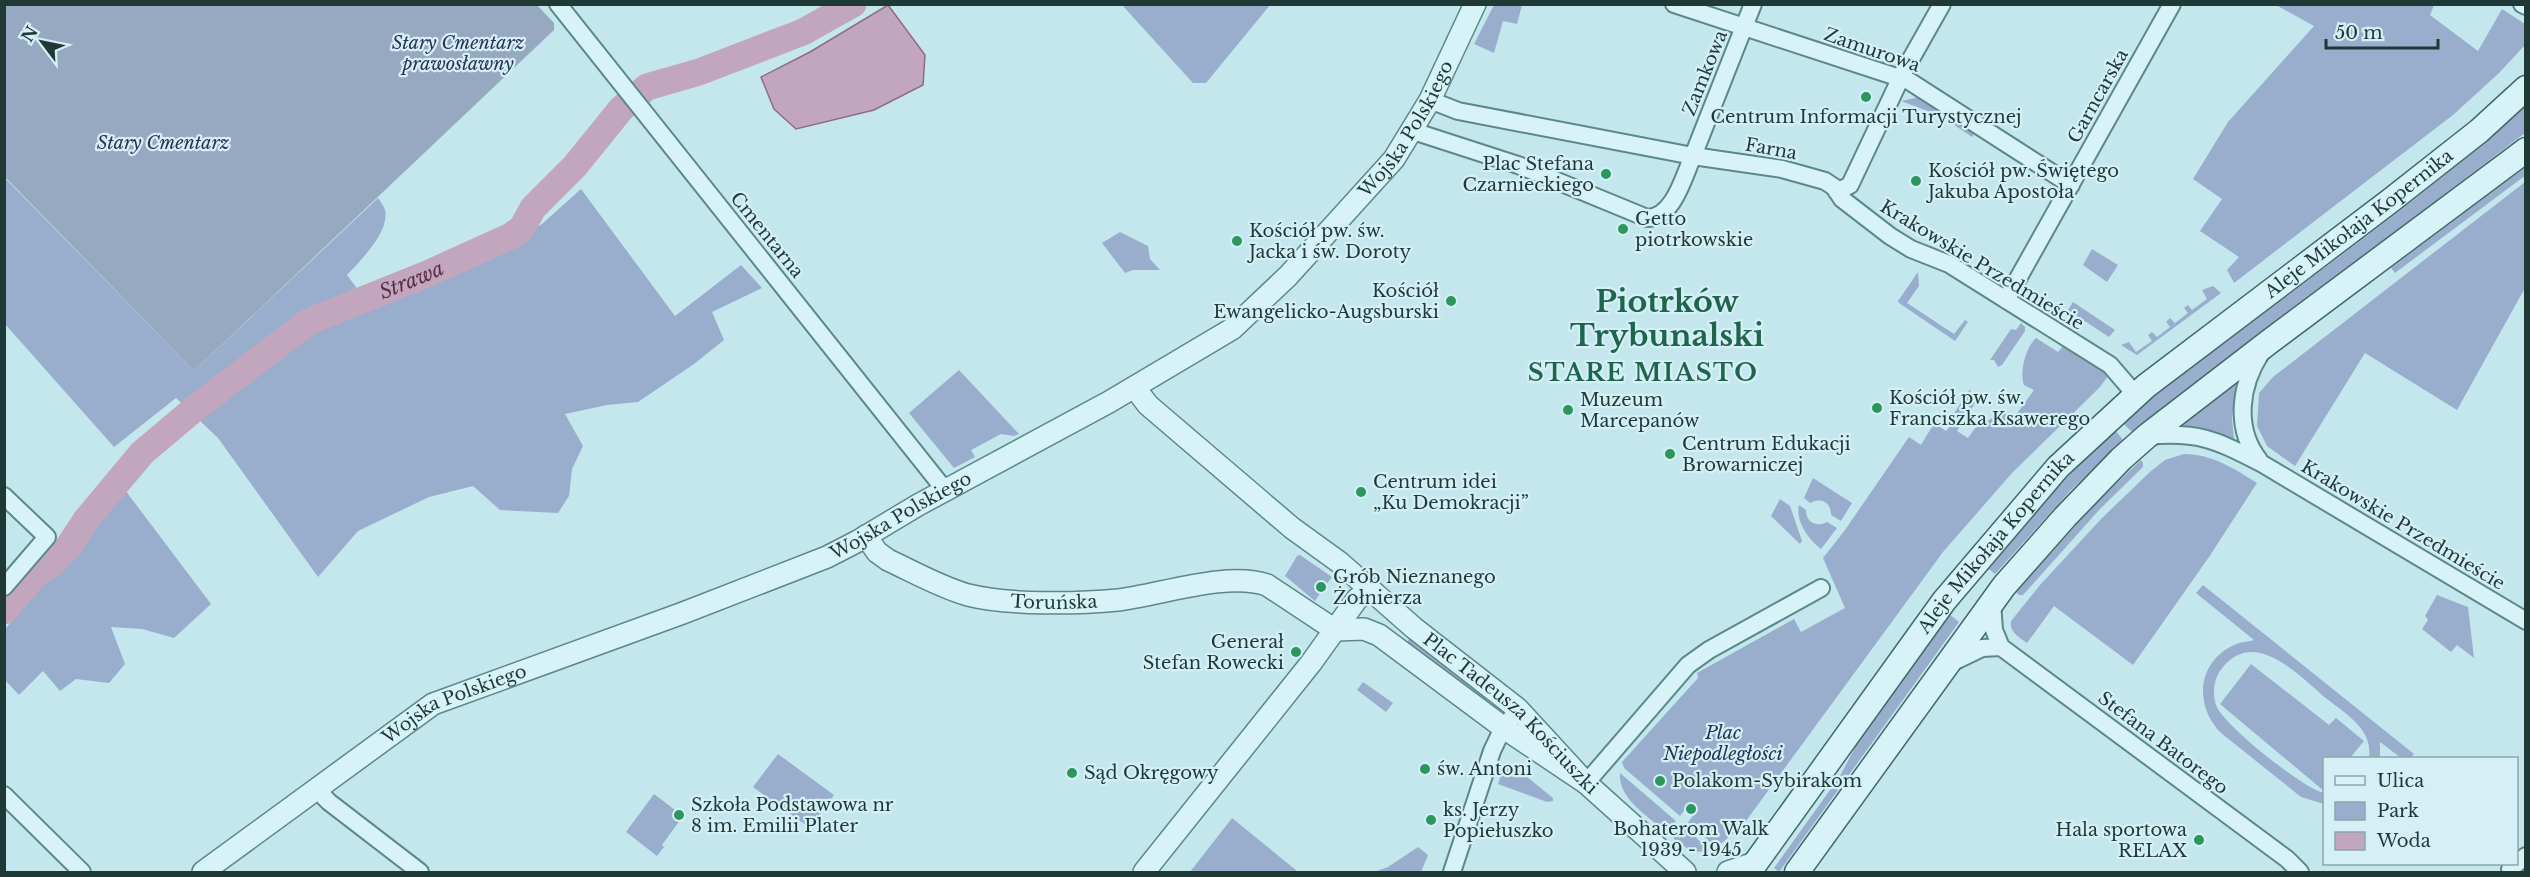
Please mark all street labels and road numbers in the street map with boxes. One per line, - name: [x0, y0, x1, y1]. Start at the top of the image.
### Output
- street label: Zamurowa: [1821, 23, 1923, 77]
- street label: Zamkowa: [1678, 27, 1732, 119]
- street label: Garncarska: [2063, 45, 2133, 147]
- street label: Wojska Polskiego: [1353, 57, 1458, 202]
- street label: Farna: [1743, 134, 1799, 164]
- street label: Aleje Mikołaja Kopernika: [2260, 145, 2457, 304]
- street label: Cmentarna: [726, 188, 808, 282]
- street label: Krakowskie Przedmieście: [1876, 195, 2088, 335]
- street label: Aleje Mikołaja Kopernika: [1913, 447, 2079, 639]
- street label: Krakowskie Przedmieście: [2297, 455, 2509, 595]
- street label: Wojska Polskiego: [826, 467, 975, 565]
- street label: Toruńska: [1010, 590, 1098, 614]
- street label: Plac Tadeusza Kościuszki: [1419, 628, 1602, 799]
- street label: Wojska Polskiego: [377, 660, 529, 749]
- street label: Stefana Batorego: [2094, 687, 2232, 799]

